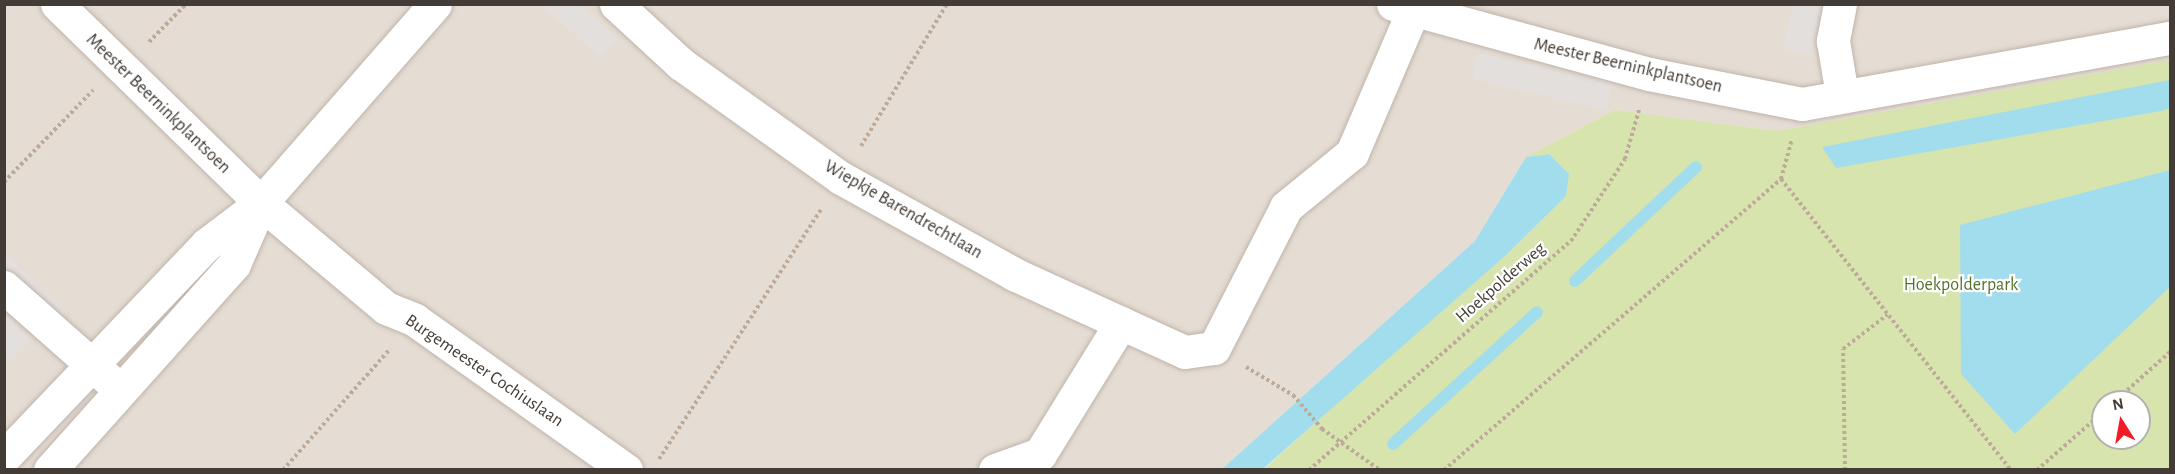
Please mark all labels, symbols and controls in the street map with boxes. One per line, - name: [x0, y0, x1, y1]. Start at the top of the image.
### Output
- street label: Meester Beerninkplantsoen: [81, 29, 235, 179]
- street label: Meester Beerninkplantsoen: [1532, 34, 1724, 98]
- street label: Wiepkje Barendrechtlaan: [820, 156, 986, 264]
- street label: Hoekpolderweg: [1452, 238, 1550, 328]
- park label: Hoekpolderpark: [1904, 274, 2018, 296]
- street label: Burgemeester Cochiuslaan: [401, 310, 567, 432]
- north arrow: [2091, 390, 2151, 450]
- text: N: [2111, 395, 2125, 413]

